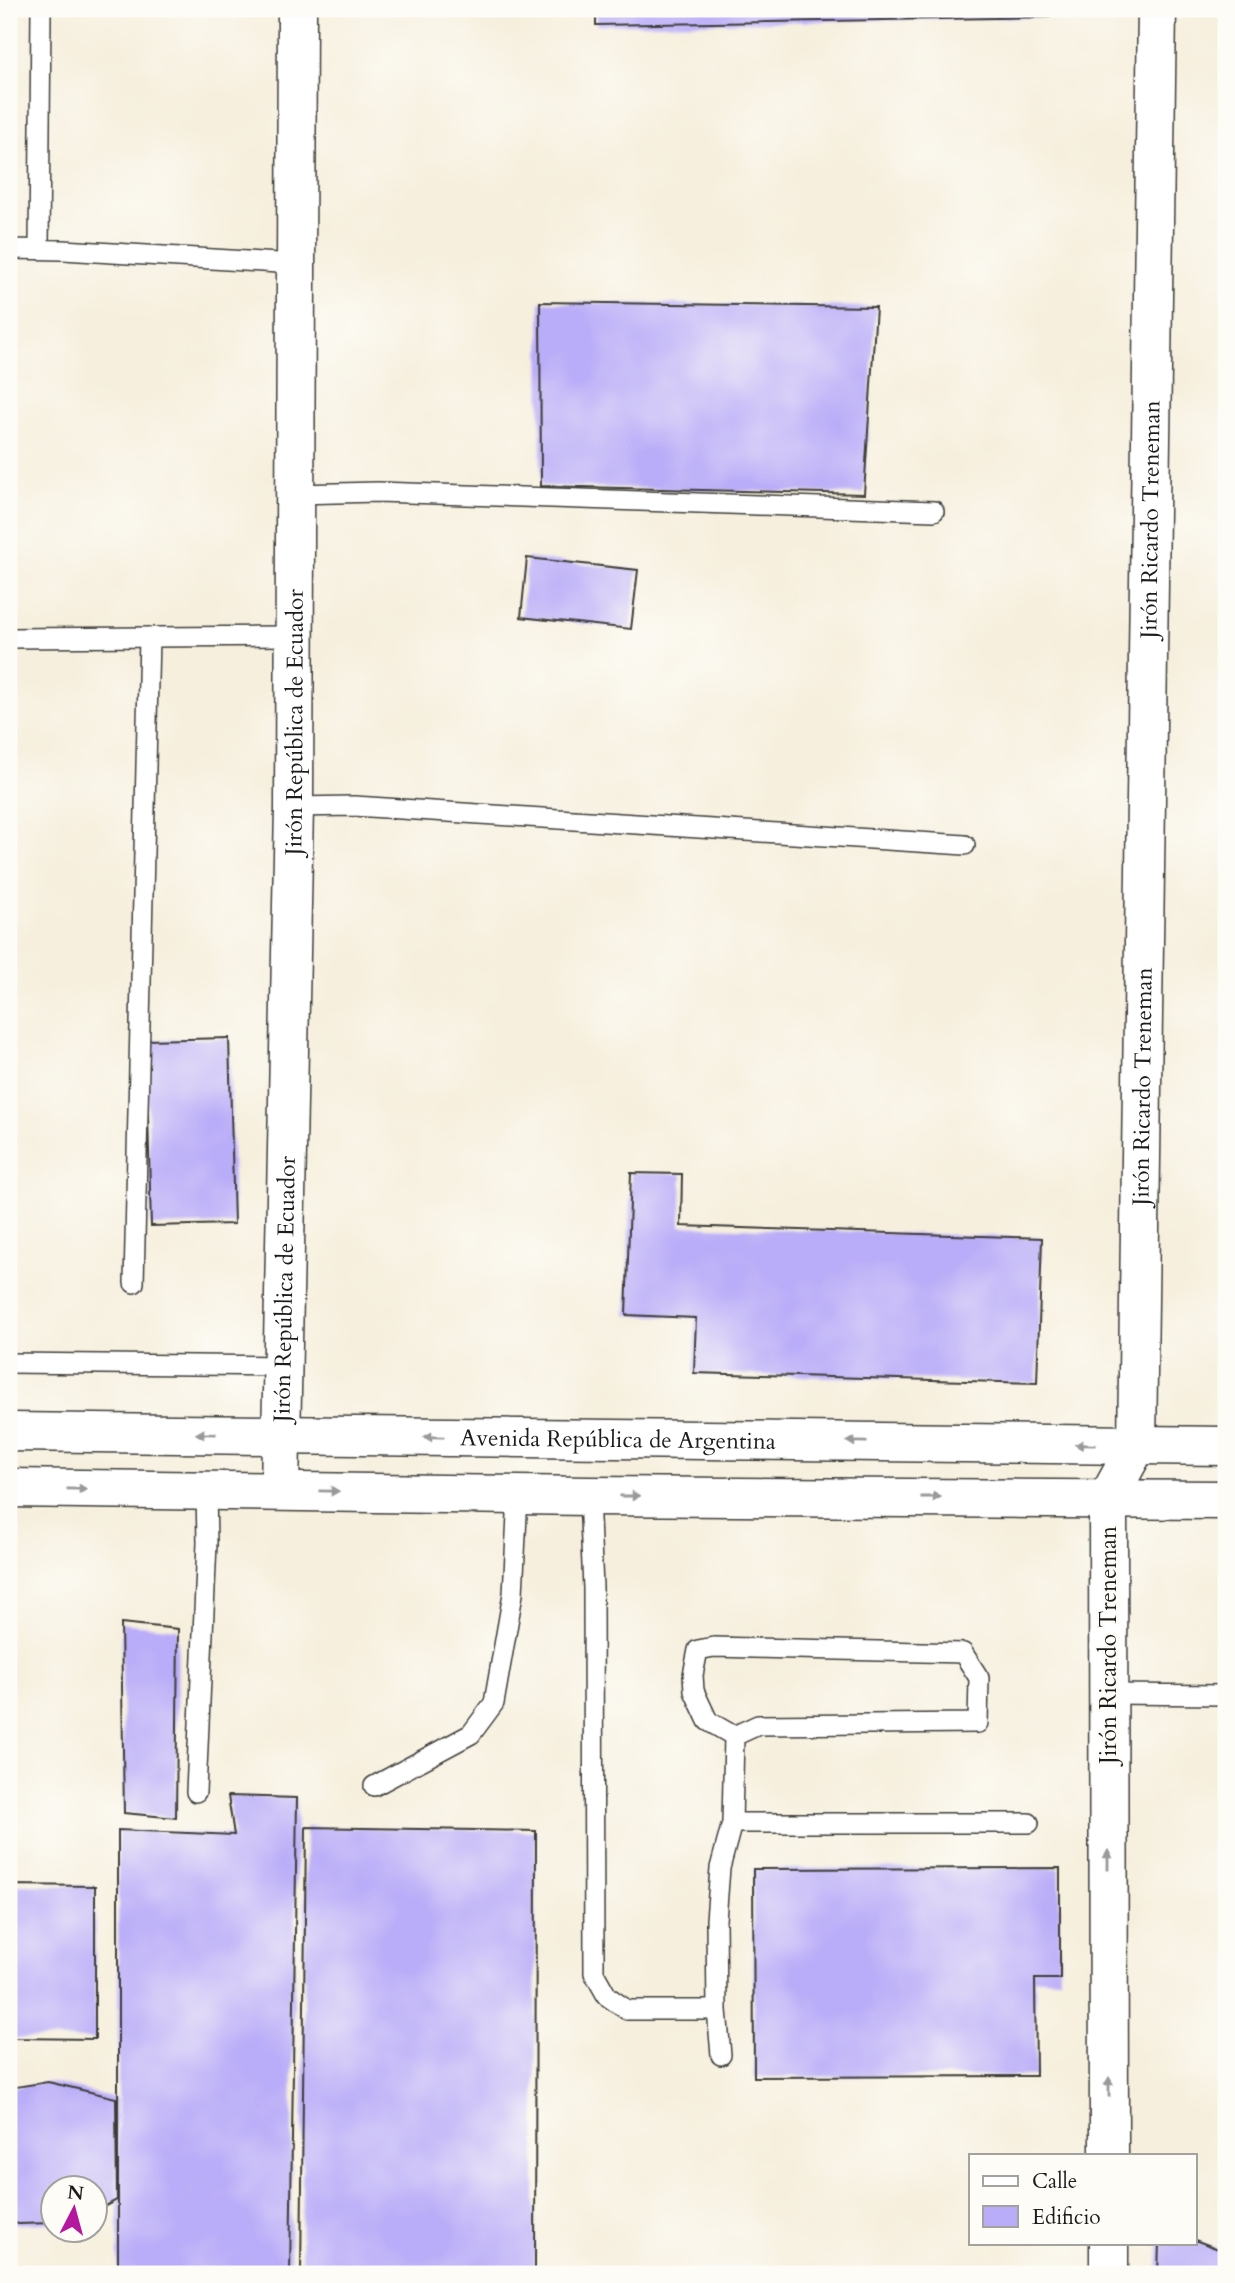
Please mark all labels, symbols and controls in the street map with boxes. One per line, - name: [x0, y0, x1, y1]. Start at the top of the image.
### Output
- street label: Jirón Ricardo Treneman: [1133, 400, 1168, 642]
- street label: Jirón República de Ecuador: [278, 588, 311, 859]
- street label: Jirón Ricardo Treneman: [1125, 967, 1160, 1209]
- street label: Jirón República de Ecuador: [266, 1155, 303, 1425]
- street label: Avenida República de Argentina: [460, 1422, 776, 1457]
- one-way arrow: [195, 1428, 217, 1440]
- one-way arrow: [422, 1431, 444, 1443]
- one-way arrow: [846, 1436, 868, 1448]
- one-way arrow: [1073, 1439, 1095, 1450]
- one-way arrow: [66, 1483, 88, 1494]
- one-way arrow: [318, 1485, 340, 1497]
- one-way arrow: [619, 1490, 641, 1502]
- one-way arrow: [920, 1491, 942, 1503]
- street label: Jirón Ricardo Treneman: [1093, 1526, 1124, 1767]
- one-way arrow: [1102, 1848, 1114, 1870]
- one-way arrow: [1103, 2076, 1115, 2098]
- legend: [969, 2154, 1196, 2244]
- text: Calle: [1032, 2167, 1077, 2196]
- north arrow: [38, 2174, 108, 2244]
- text: N: [66, 2179, 86, 2207]
- text: Edificio: [1032, 2203, 1101, 2232]

